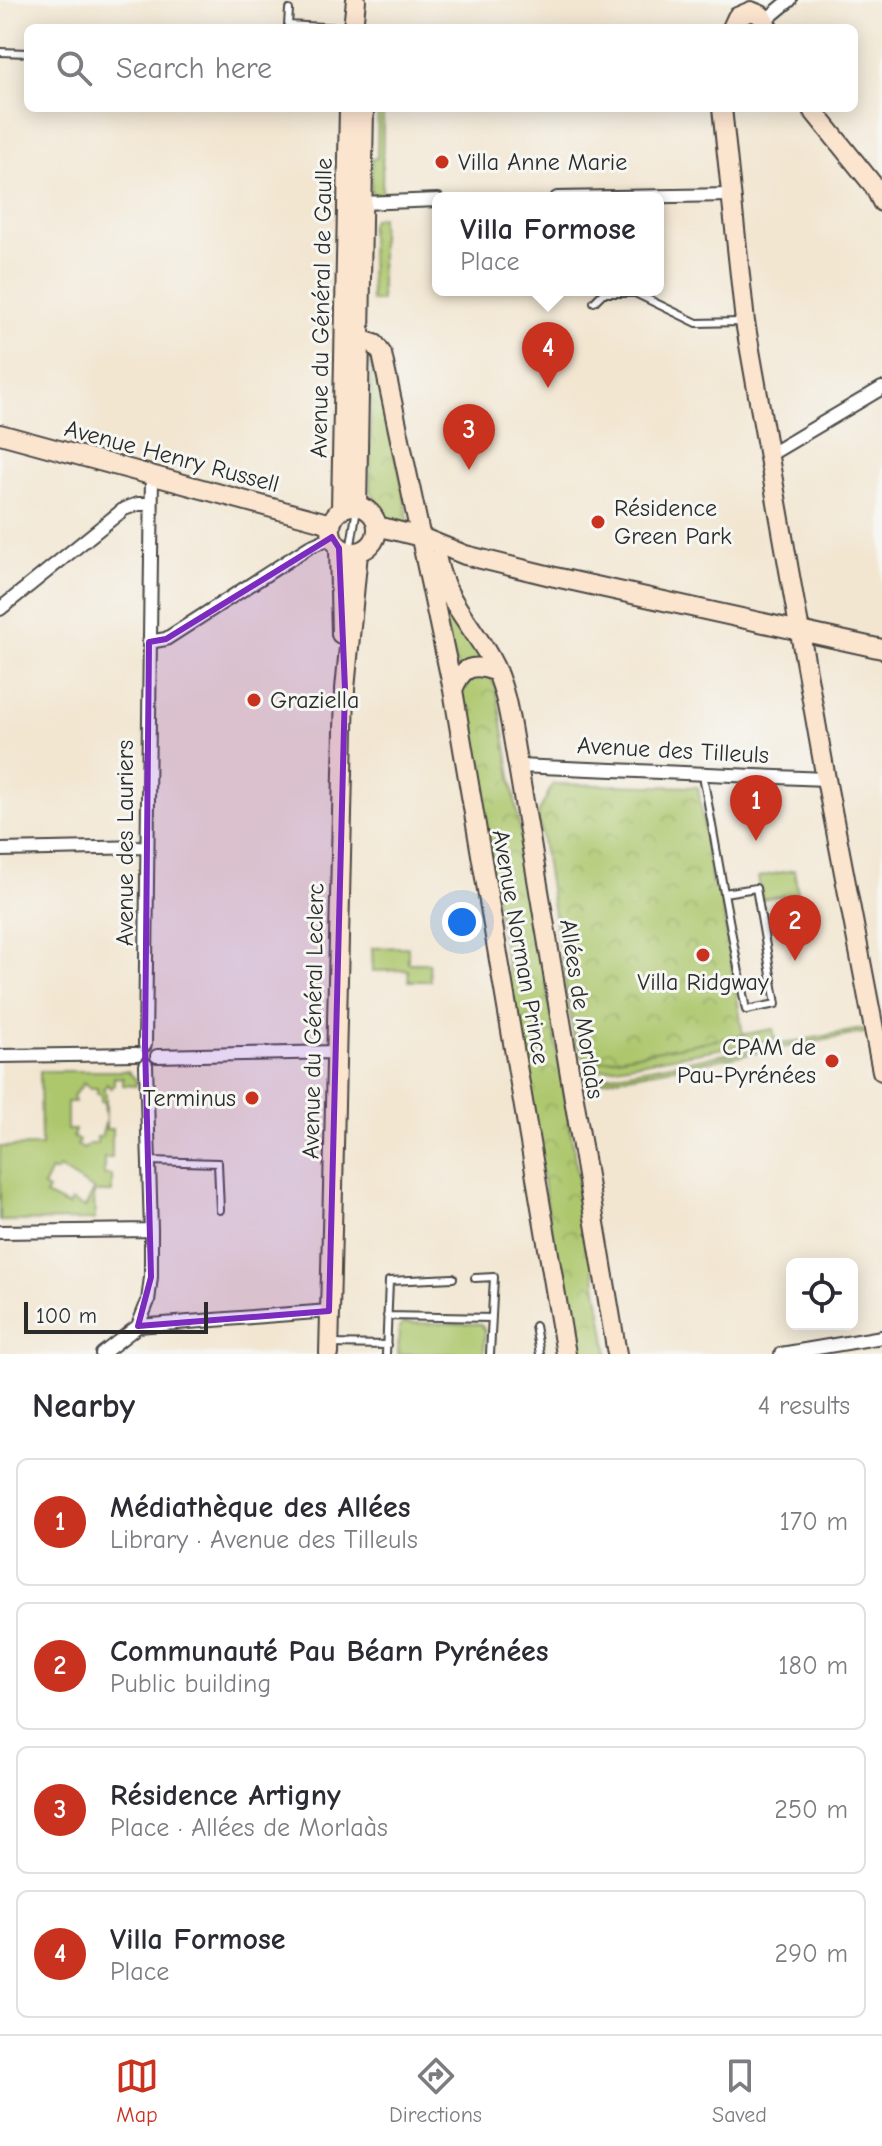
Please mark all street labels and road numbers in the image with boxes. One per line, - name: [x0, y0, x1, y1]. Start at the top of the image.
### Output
- street label: Avenue du Général de Gaulle: [304, 158, 338, 458]
- street label: Avenue Henry Russell: [62, 414, 282, 498]
- street label: Avenue des Tilleuls: [576, 731, 770, 769]
- street label: Avenue des Lauriers: [111, 740, 139, 946]
- street label: Avenue Norman Prince: [487, 827, 555, 1067]
- street label: Avenue du Général Leclerc: [297, 883, 329, 1159]
- street label: Allées de Morlaàs: [554, 917, 610, 1101]

